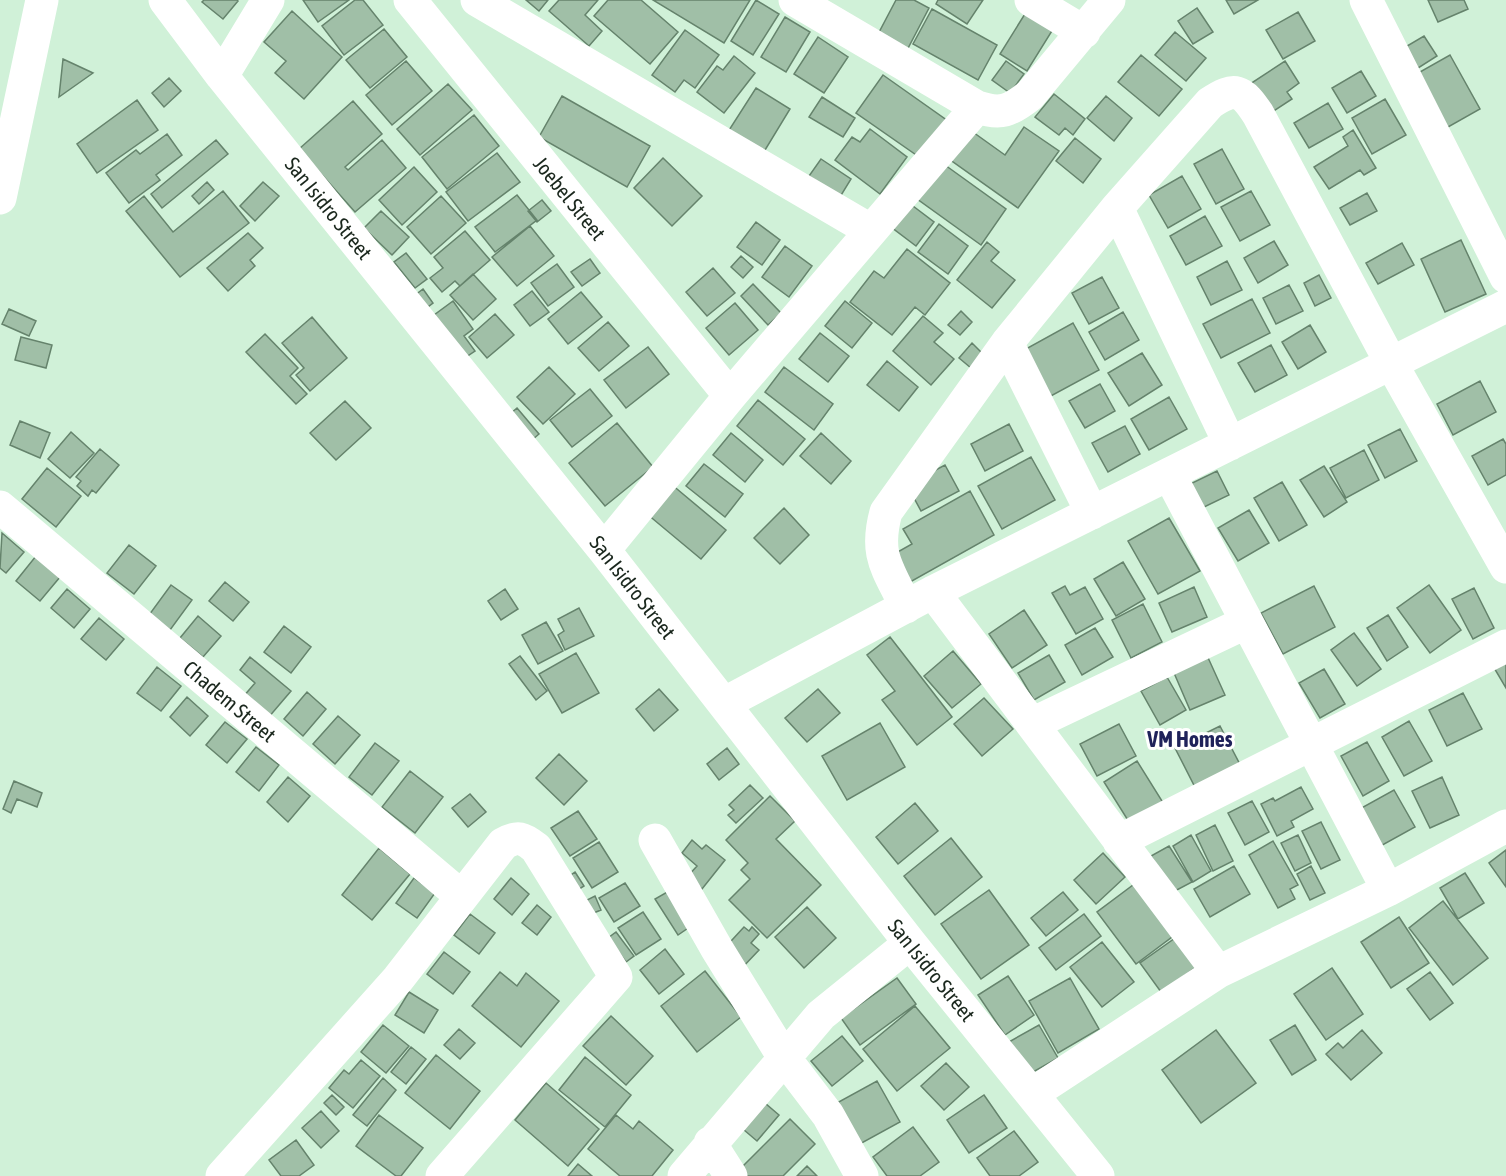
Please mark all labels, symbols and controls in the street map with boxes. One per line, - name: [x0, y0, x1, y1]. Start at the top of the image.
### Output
- street label: San Isidro Street: [281, 152, 377, 264]
- street label: Joebel Street: [529, 152, 611, 244]
- street label: San Isidro Street: [585, 531, 681, 643]
- street label: Chadem Street: [179, 656, 281, 746]
- district label: VM Homes: [1146, 726, 1233, 752]
- street label: San Isidro Street: [884, 914, 980, 1026]

